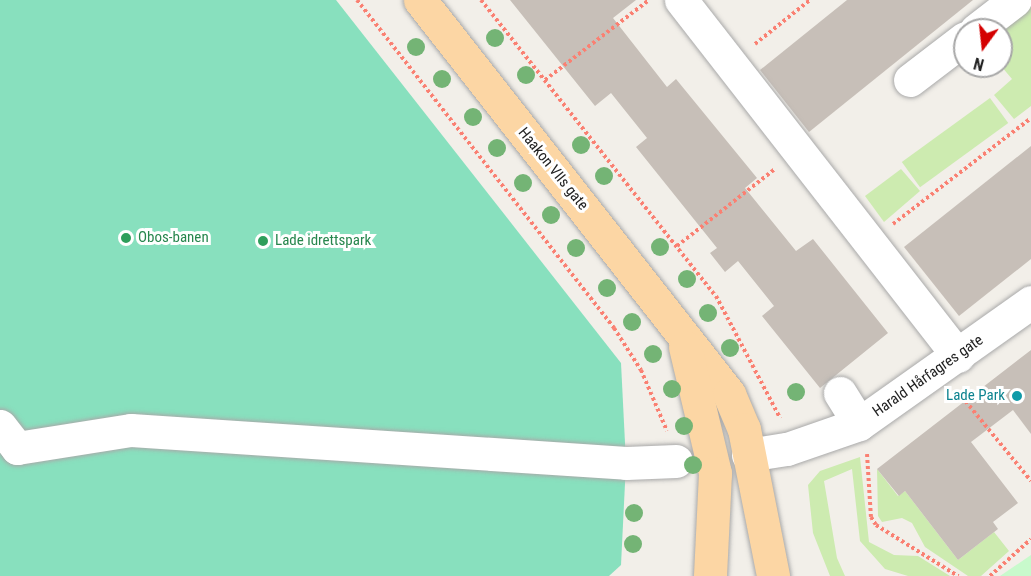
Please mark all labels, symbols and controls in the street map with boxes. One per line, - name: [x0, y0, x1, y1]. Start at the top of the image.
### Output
- north arrow: [953, 18, 1013, 78]
- text: N: [972, 53, 986, 74]
- street label: Haakon VIIs gate: [514, 124, 592, 214]
- place label: Obos-banen: [138, 229, 209, 247]
- marker: Obos-banen: [119, 231, 133, 245]
- place label: Lade idrettspark: [275, 232, 371, 250]
- marker: Lade idrettspark: [256, 234, 270, 248]
- street label: Harald Hårfagres gate: [869, 331, 987, 421]
- place label: Lade Park: [946, 387, 1005, 405]
- marker: Lade Park: [1010, 389, 1024, 403]

